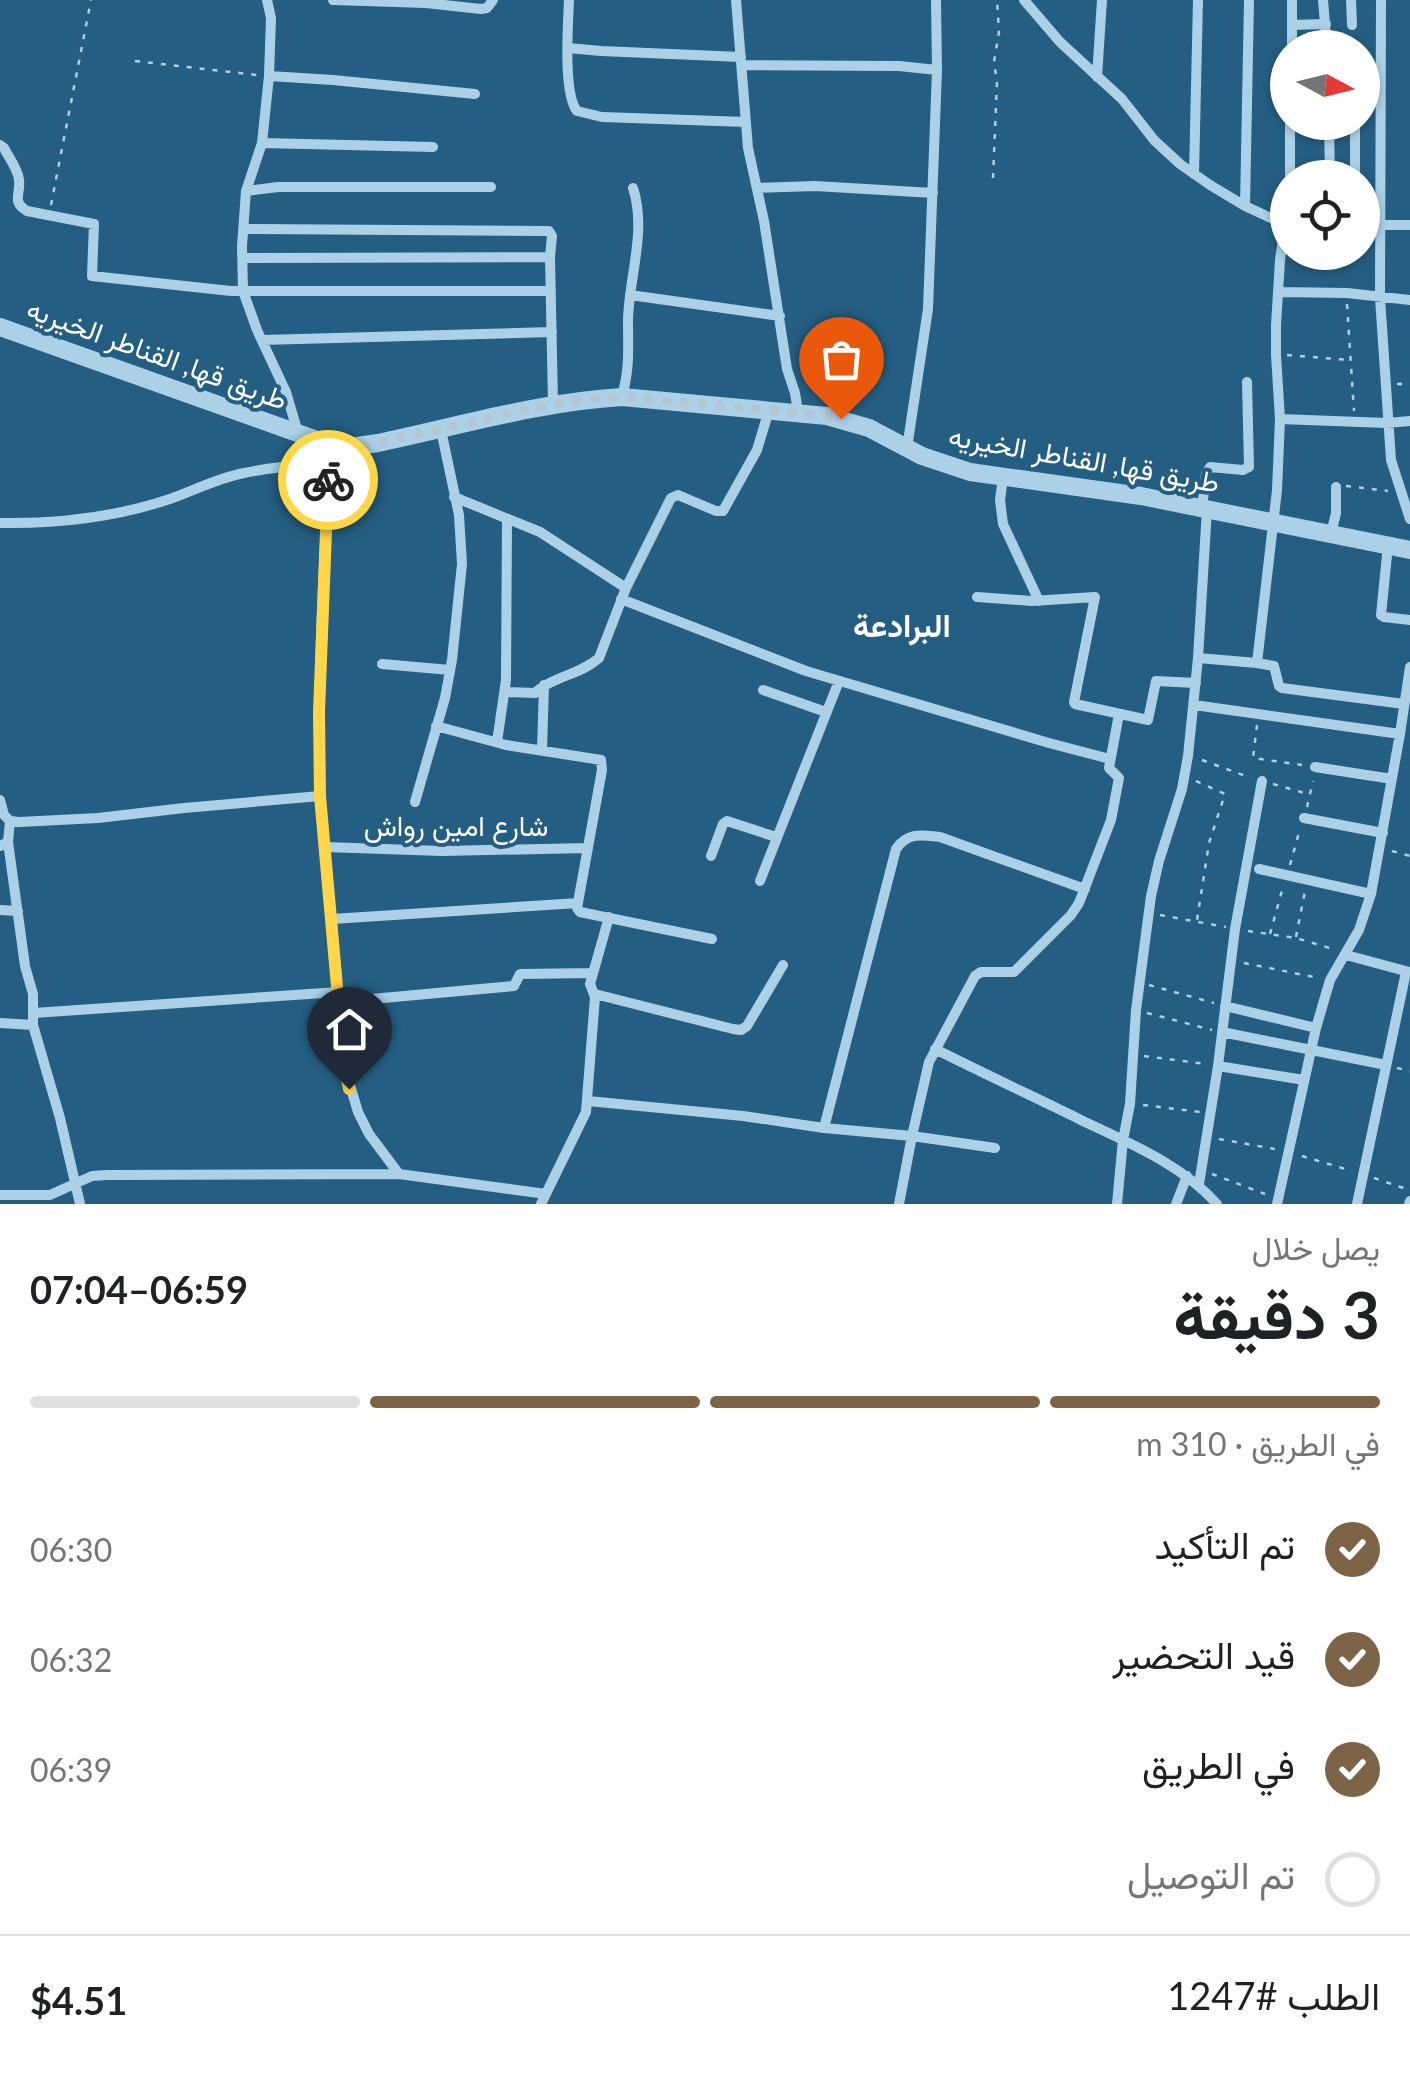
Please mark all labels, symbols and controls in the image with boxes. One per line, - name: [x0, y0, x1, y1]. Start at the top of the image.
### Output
- north arrow: [1270, 30, 1380, 140]
- map controls: [1270, 30, 1380, 270]
- button: locate: [1270, 160, 1380, 270]
- street label: طريق قها, القناطر الخيريه: [22, 290, 292, 418]
- pin: [799, 317, 884, 420]
- icon: bag: [814, 332, 869, 387]
- street label: طريق قها, القناطر الخيريه: [946, 417, 1222, 501]
- courier: [278, 430, 378, 530]
- icon: bike: [301, 453, 356, 508]
- district label: البرادعة: [853, 605, 951, 646]
- street label: شارع امين رواش: [364, 808, 548, 845]
- pin: [307, 987, 392, 1090]
- icon: home: [322, 1002, 377, 1057]
- text: يصل خلال: [1252, 1228, 1380, 1267]
- text: 06:59–07:04: [30, 1266, 248, 1312]
- text: 3 دقيقة: [1173, 1275, 1380, 1353]
- text: في الطريق · 310 m: [1136, 1424, 1380, 1463]
- text: تم التأكيد: [1154, 1521, 1295, 1567]
- icon: check: [1325, 1522, 1380, 1577]
- text: 06:30: [30, 1530, 112, 1569]
- text: قيد التحضير: [1112, 1631, 1295, 1677]
- icon: check: [1325, 1632, 1380, 1687]
- text: 06:32: [30, 1640, 112, 1679]
- text: في الطريق: [1142, 1741, 1295, 1787]
- icon: check: [1325, 1742, 1380, 1797]
- text: 06:39: [30, 1750, 112, 1789]
- text: تم التوصيل: [1127, 1851, 1295, 1897]
- text: الطلب #1247: [1167, 1972, 1380, 2018]
- text: $4.51: [30, 1977, 127, 2023]

